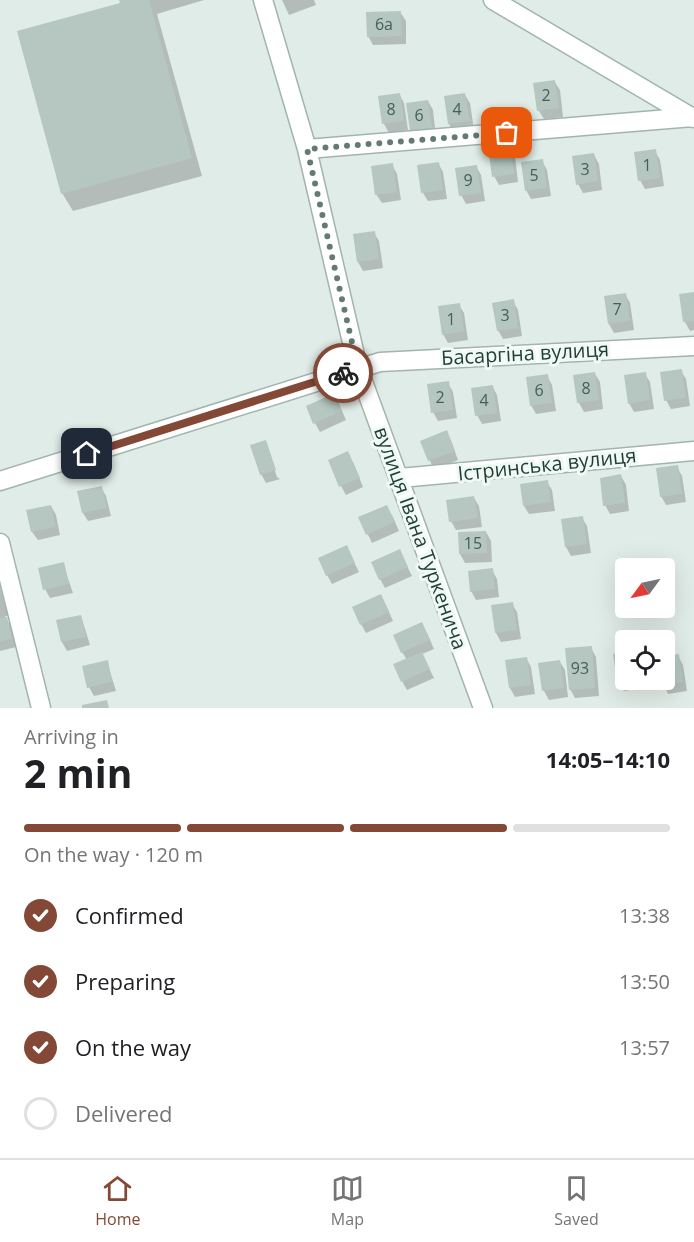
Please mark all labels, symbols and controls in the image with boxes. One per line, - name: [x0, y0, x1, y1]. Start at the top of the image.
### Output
- house number: 6а: [375, 13, 393, 35]
- house number: 2: [541, 84, 551, 106]
- house number: 8: [386, 98, 396, 120]
- house number: 4: [452, 98, 462, 120]
- house number: 6: [414, 104, 424, 126]
- pin: [481, 107, 532, 158]
- icon: bag: [490, 116, 523, 149]
- house number: 1: [642, 154, 652, 176]
- house number: 3: [580, 158, 590, 180]
- house number: 5: [529, 164, 539, 186]
- house number: 9: [463, 169, 473, 191]
- house number: 7: [612, 298, 622, 320]
- house number: 3: [500, 304, 510, 326]
- house number: 1: [446, 308, 456, 330]
- street label: Басаргіна вулиця: [440, 335, 610, 371]
- courier: [313, 343, 373, 403]
- icon: bike: [327, 357, 360, 390]
- house number: 8: [581, 377, 591, 399]
- house number: 6: [534, 379, 544, 401]
- house number: 2: [435, 386, 445, 408]
- house number: 4: [479, 389, 489, 411]
- street label: вулиця Івана Туркенича: [368, 423, 474, 653]
- pin: [61, 428, 112, 479]
- icon: home: [70, 437, 103, 470]
- street label: Істринська вулиця: [456, 441, 638, 487]
- house number: 15: [464, 532, 482, 554]
- north arrow: [615, 558, 675, 618]
- map controls: [615, 558, 675, 690]
- button: locate: [615, 630, 675, 690]
- house number: 93: [571, 657, 589, 679]
- text: Arriving in: [24, 723, 119, 750]
- text: 14:05–14:10: [546, 744, 670, 774]
- text: 2 min: [24, 746, 132, 799]
- text: On the way · 120 m: [24, 841, 203, 868]
- icon: check: [24, 899, 57, 932]
- text: Confirmed: [75, 900, 184, 930]
- text: 13:38: [619, 902, 670, 929]
- icon: check: [24, 965, 57, 998]
- text: Preparing: [75, 966, 175, 996]
- text: 13:50: [619, 968, 670, 995]
- icon: check: [24, 1031, 57, 1064]
- text: On the way: [75, 1032, 191, 1062]
- text: 13:57: [619, 1034, 670, 1061]
- text: Delivered: [75, 1098, 173, 1128]
- tab: Home: [95, 1172, 140, 1230]
- tab: Map: [331, 1172, 364, 1230]
- tab: Saved: [554, 1172, 599, 1230]

